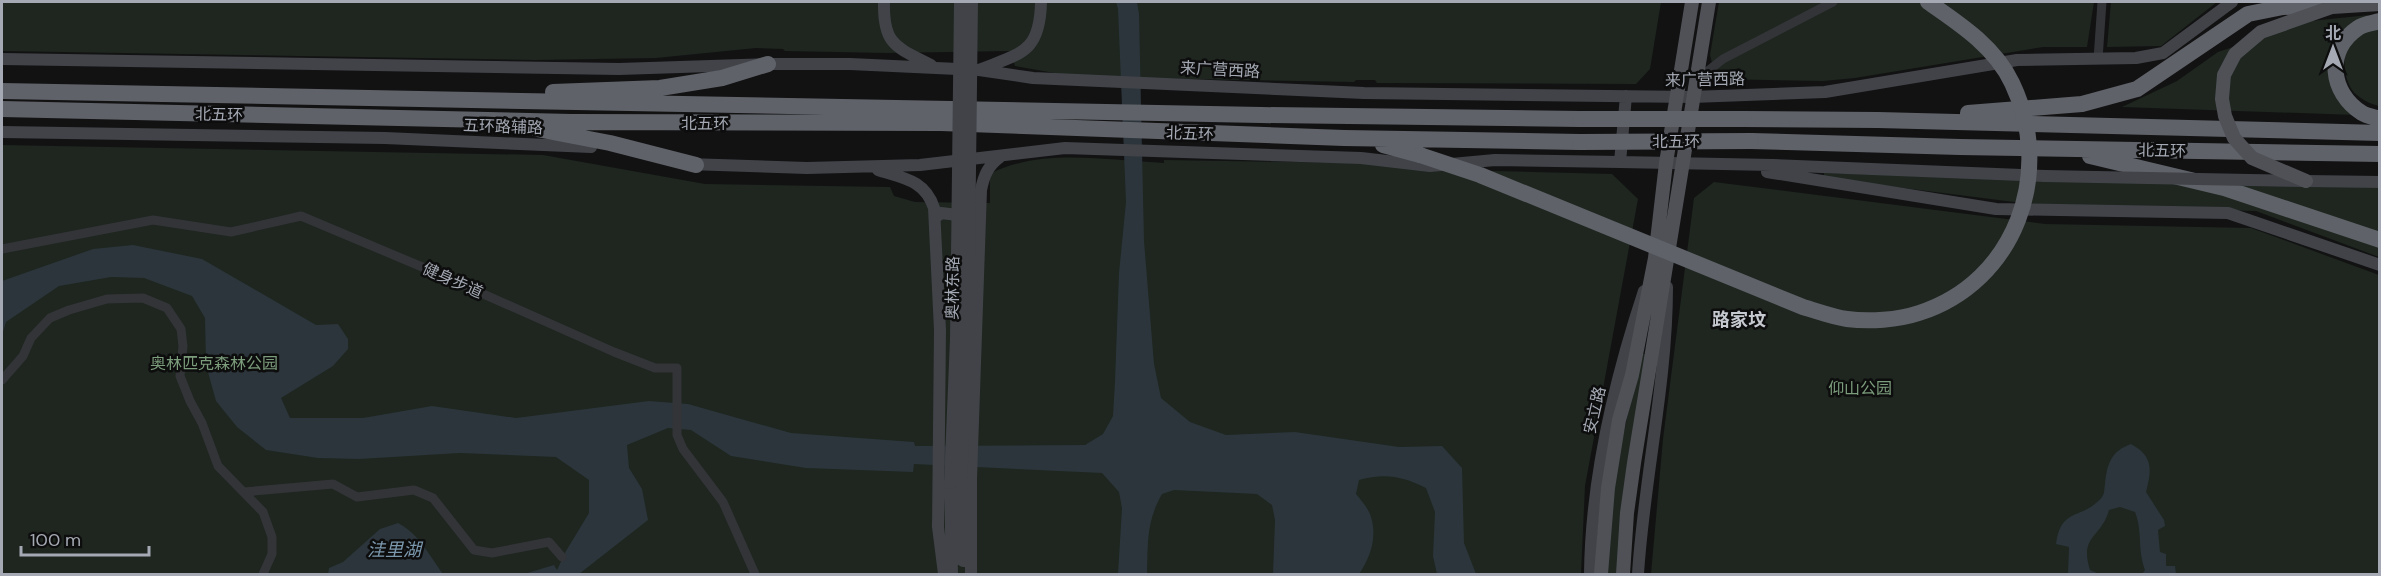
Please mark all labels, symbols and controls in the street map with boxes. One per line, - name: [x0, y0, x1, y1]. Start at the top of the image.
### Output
- north arrow: [2303, 18, 2363, 78]
- text: 北: [2325, 23, 2341, 44]
- street label: 来广营西路: [1179, 57, 1260, 82]
- street label: 来广营西路: [1665, 68, 1745, 91]
- street label: 北五环: [195, 104, 243, 125]
- street label: 北五环: [681, 113, 729, 134]
- street label: 五环路辅路: [463, 115, 543, 138]
- street label: 北五环: [1166, 122, 1214, 145]
- street label: 北五环: [1652, 131, 1700, 152]
- street label: 北五环: [2138, 140, 2186, 161]
- street label: 奥林东路: [941, 256, 964, 320]
- street label: 健身步道: [419, 258, 486, 303]
- district label: 路家坟: [1712, 308, 1766, 332]
- park label: 奥林匹克森林公园: [150, 353, 278, 374]
- park label: 仰山公园: [1828, 378, 1892, 399]
- street label: 安立路: [1579, 384, 1610, 436]
- scale bar: [21, 519, 148, 557]
- text: 100 m: [30, 528, 81, 552]
- water label: 洼里湖: [367, 538, 424, 562]

